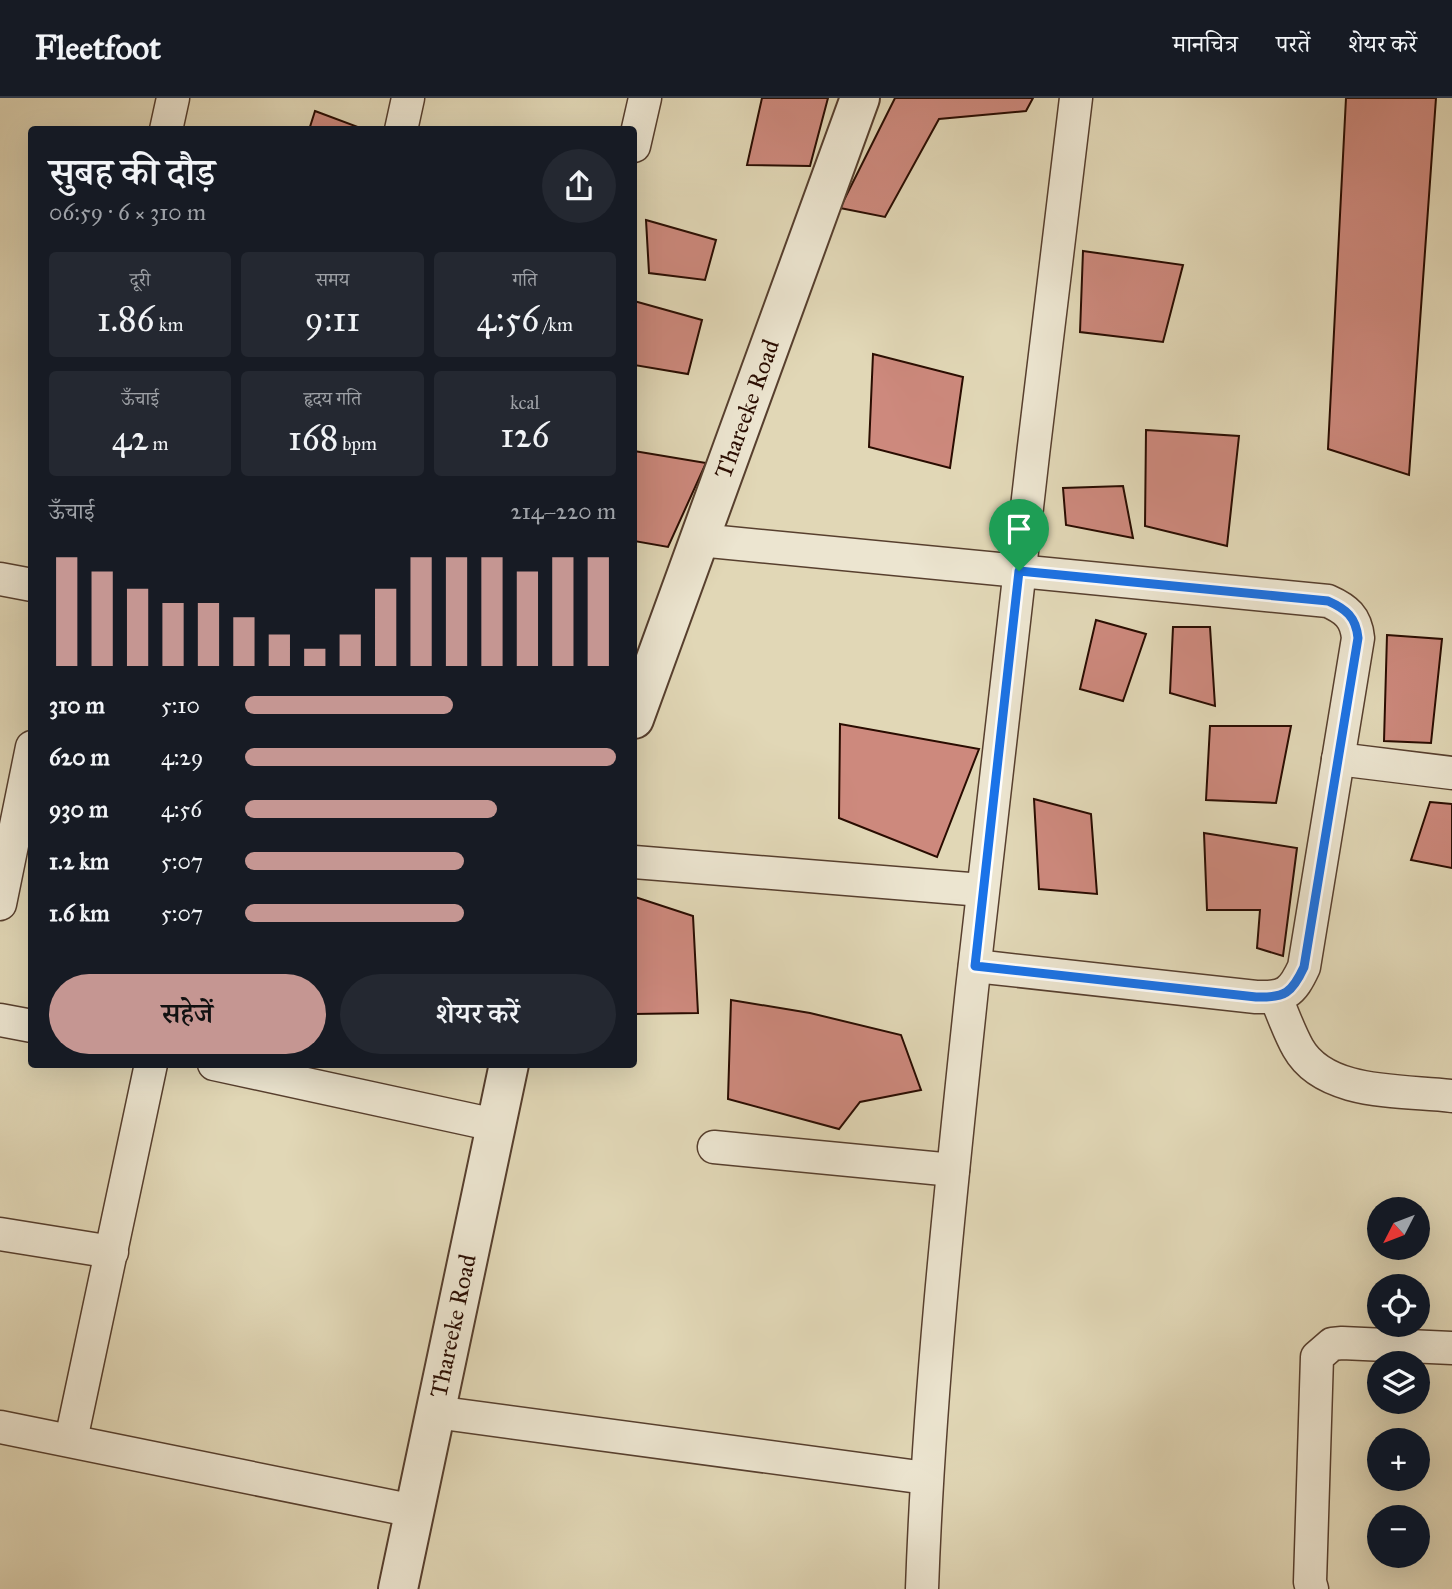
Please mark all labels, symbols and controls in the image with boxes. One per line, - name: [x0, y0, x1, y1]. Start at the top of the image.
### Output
- text: Fleetfoot: [35, 28, 161, 68]
- text: मानचित्र: [1173, 29, 1238, 59]
- text: परतें: [1276, 29, 1310, 59]
- text: शेयर करें: [1348, 29, 1417, 59]
- text: सुबह की दौड़: [49, 149, 215, 195]
- button: share: [542, 149, 616, 223]
- text: 06:59 · 6 × 310 m: [49, 198, 206, 226]
- text: दूरी: [130, 268, 150, 291]
- text: समय: [316, 268, 349, 291]
- text: गति: [512, 268, 537, 291]
- text: 1.86: [97, 298, 155, 341]
- text: 9:11: [305, 298, 360, 341]
- text: 4:56: [477, 298, 539, 341]
- text: km: [155, 313, 183, 336]
- text: /km: [539, 313, 573, 336]
- street label: Thareeke Road: [708, 335, 786, 483]
- text: ऊँचाई: [121, 387, 159, 410]
- text: हृदय गति: [304, 387, 361, 410]
- text: kcal: [510, 391, 540, 414]
- text: 126: [500, 414, 549, 457]
- text: 42: [112, 417, 149, 460]
- text: 168: [288, 417, 338, 460]
- text: m: [149, 432, 169, 455]
- text: bpm: [338, 432, 377, 455]
- text: ऊँचाई: [49, 497, 94, 525]
- text: 214–220 m: [510, 497, 616, 525]
- pin: [989, 499, 1049, 571]
- icon: arrive: [1000, 510, 1038, 548]
- text: 310 m: [49, 691, 105, 719]
- text: 5:10: [161, 691, 200, 719]
- text: 620 m: [49, 743, 110, 771]
- text: 4:29: [161, 743, 203, 771]
- text: 930 m: [49, 795, 108, 823]
- text: 4:56: [161, 795, 202, 823]
- text: 1.2 km: [49, 847, 109, 875]
- text: 5:07: [161, 847, 203, 875]
- text: 1.6 km: [49, 899, 110, 927]
- text: 5:07: [161, 899, 203, 927]
- button: सहेजें: [49, 974, 326, 1054]
- button: शेयर करें: [340, 974, 616, 1054]
- north arrow: [1367, 1197, 1430, 1260]
- map controls: [1367, 1197, 1430, 1568]
- street label: Thareeke Road: [423, 1252, 483, 1400]
- button: locate: [1367, 1274, 1430, 1337]
- button: layers: [1367, 1351, 1430, 1414]
- button: +: [1367, 1428, 1430, 1491]
- button: −: [1367, 1505, 1430, 1568]

